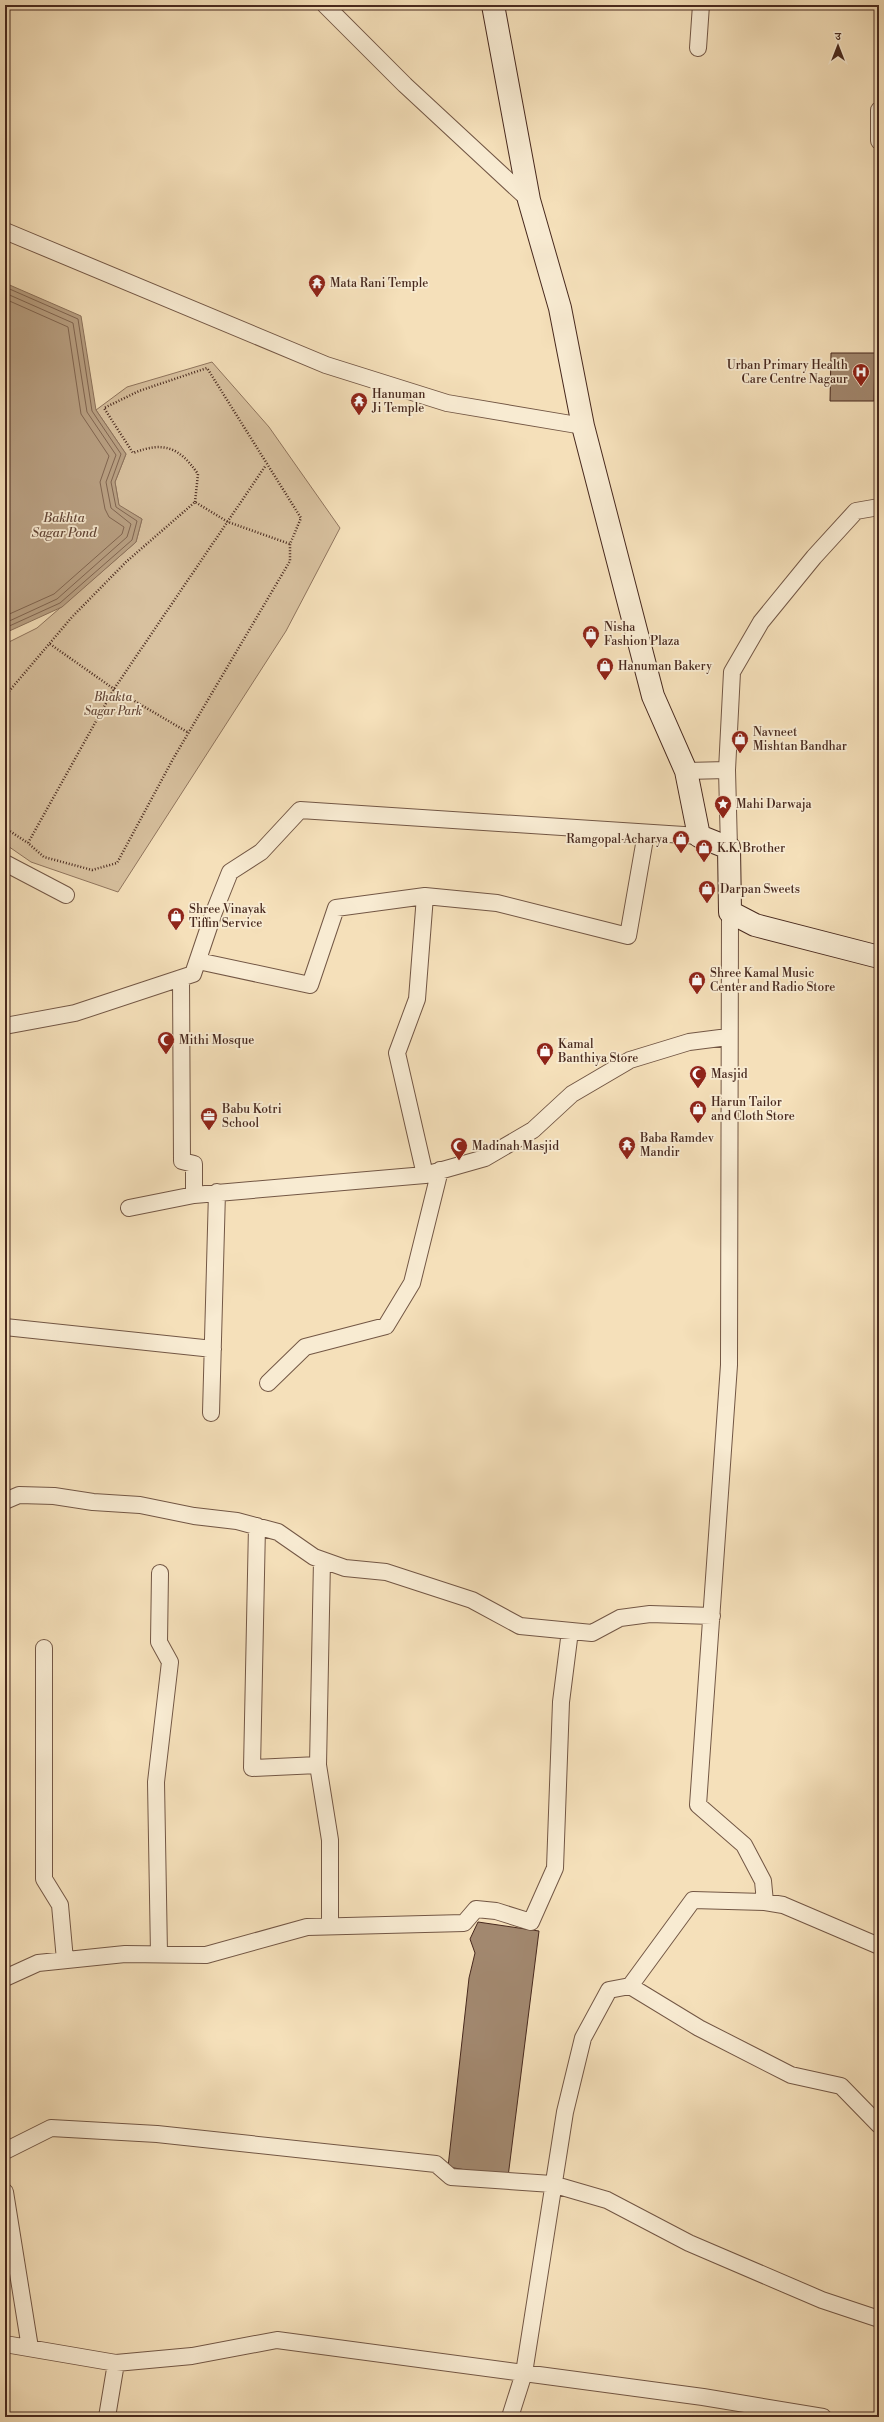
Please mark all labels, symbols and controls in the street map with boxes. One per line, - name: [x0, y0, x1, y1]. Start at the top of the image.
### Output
- north arrow: [818, 26, 858, 66]
- text: उ: [834, 30, 842, 44]
- temple icon: Mata Rani Temple: [307, 273, 327, 298]
- place label: Mata Rani Temple: [330, 276, 428, 291]
- place label: Urban Primary Health Care Centre Nagaur: [727, 358, 848, 387]
- hospital icon: Urban Primary Health Care Centre Nagaur: [851, 362, 871, 387]
- place label: Hanuman Ji Temple: [371, 387, 425, 416]
- temple icon: Hanuman Ji Temple: [349, 391, 369, 416]
- water label: Bakhta Sagar Pond: [31, 510, 97, 541]
- place label: Nisha Fashion Plaza: [604, 620, 681, 649]
- shop icon: Nisha Fashion Plaza: [581, 624, 601, 649]
- shop icon: Hanuman Bakery: [595, 656, 615, 681]
- place label: Hanuman Bakery: [618, 659, 712, 674]
- park label: Bhakta Sagar Park: [84, 690, 142, 719]
- place label: Navneet Mishtan Bandhar: [753, 725, 847, 754]
- shop icon: Navneet Mishtan Bandhar: [730, 729, 750, 754]
- place icon: Mahi Darwaja: [713, 794, 733, 819]
- place label: Mahi Darwaja: [736, 797, 813, 812]
- shop icon: Ramgopal Acharya: [671, 829, 691, 854]
- place label: Ramgopal Acharya: [566, 832, 669, 847]
- shop icon: K.K. Brother: [694, 838, 714, 863]
- place label: K.K. Brother: [717, 841, 785, 856]
- shop icon: Darpan Sweets: [697, 879, 717, 904]
- place label: Darpan Sweets: [720, 882, 800, 897]
- place label: Shree Vinayak Tiffin Service: [189, 902, 267, 931]
- shop icon: Shree Vinayak Tiffin Service: [166, 906, 186, 931]
- place label: Shree Kamal Music Center and Radio Store: [710, 966, 835, 995]
- shop icon: Shree Kamal Music Center and Radio Store: [687, 970, 707, 995]
- mosque icon: Mithi Mosque: [156, 1030, 176, 1055]
- place label: Mithi Mosque: [179, 1033, 254, 1048]
- place label: Kamal Banthiya Store: [557, 1037, 638, 1066]
- shop icon: Kamal Banthiya Store: [535, 1041, 555, 1066]
- mosque icon: Masjid: [688, 1064, 708, 1089]
- place label: Masjid: [711, 1067, 748, 1082]
- place label: Harun Tailor and Cloth Store: [711, 1095, 795, 1124]
- shop icon: Harun Tailor and Cloth Store: [688, 1099, 708, 1124]
- place label: Babu Kotri School: [221, 1102, 282, 1131]
- office icon: Babu Kotri School: [199, 1106, 219, 1131]
- place label: Baba Ramdev Mandir: [639, 1131, 715, 1160]
- temple icon: Baba Ramdev Mandir: [617, 1135, 637, 1160]
- mosque icon: Madinah Masjid: [449, 1136, 469, 1161]
- place label: Madinah Masjid: [472, 1139, 559, 1154]

